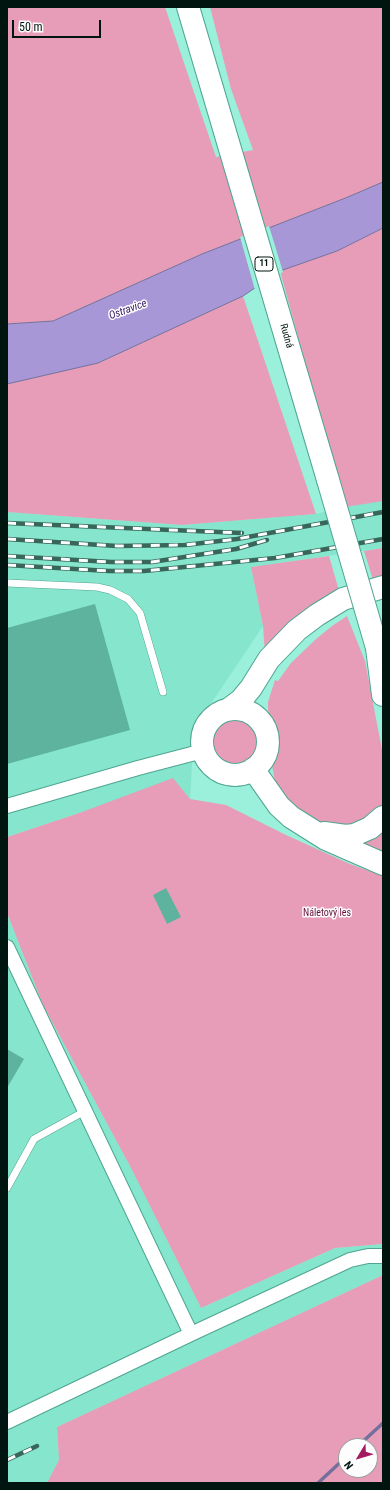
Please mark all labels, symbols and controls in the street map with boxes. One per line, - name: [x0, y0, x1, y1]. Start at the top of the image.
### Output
- scale bar: [14, 12, 103, 38]
- text: 50 m: [19, 20, 43, 34]
- road number: 11: [255, 257, 273, 271]
- water label: Ostravice: [107, 297, 149, 323]
- street label: Rudná: [277, 322, 295, 350]
- park label: Náletový les: [303, 907, 351, 919]
- north arrow: [338, 1438, 378, 1478]
- text: N: [342, 1458, 356, 1472]

